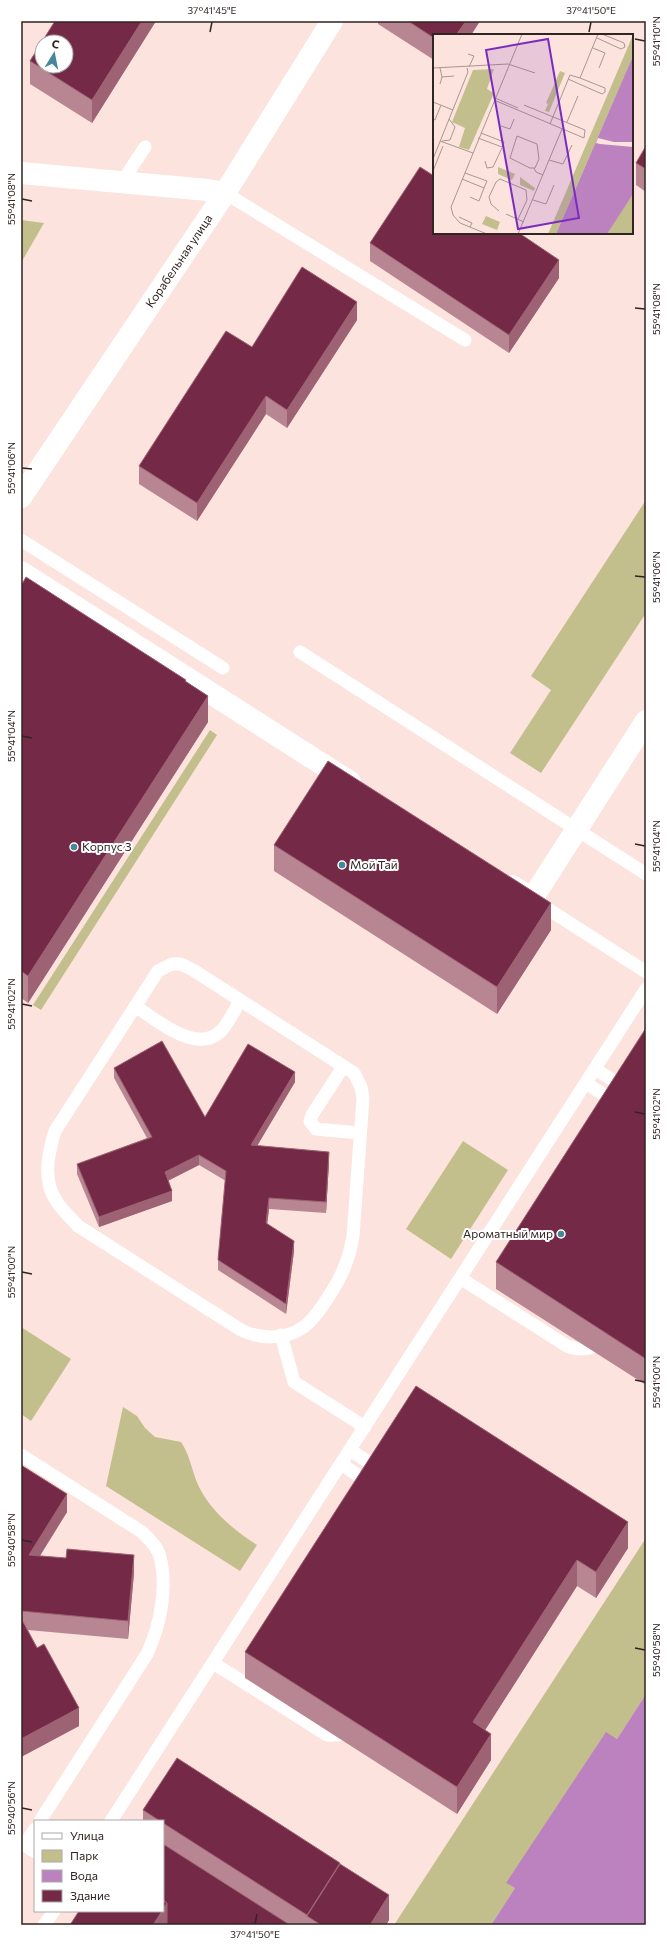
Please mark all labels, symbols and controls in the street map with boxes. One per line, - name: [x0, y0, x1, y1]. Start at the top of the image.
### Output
- text: 37°41'45"E: [187, 4, 237, 16]
- text: 37°41'50"E: [566, 4, 616, 16]
- text: 55°41'10"N: [650, 16, 662, 66]
- north arrow: [34, 34, 74, 74]
- inset map: [433, 34, 633, 234]
- text: С: [51, 37, 61, 51]
- text: 55°41'08"N: [5, 173, 17, 225]
- street label: Корабельная улица: [142, 211, 215, 310]
- text: 55°41'08"N: [650, 283, 662, 335]
- text: 55°41'06"N: [5, 442, 17, 494]
- text: 55°41'06"N: [650, 551, 662, 603]
- text: 55°41'04"N: [5, 710, 17, 762]
- text: 55°41'04"N: [650, 820, 662, 872]
- place label: Корпус 3: [82, 839, 132, 853]
- marker: Корпус 3: [69, 842, 79, 852]
- place label: Мой Тай: [350, 857, 398, 871]
- marker: Мой Тай: [337, 860, 347, 870]
- text: 55°41'02"N: [5, 978, 17, 1030]
- text: 55°41'02"N: [650, 1088, 662, 1140]
- place label: Ароматный мир: [463, 1226, 553, 1240]
- marker: Ароматный мир: [556, 1229, 566, 1239]
- text: 55°41'00"N: [5, 1246, 17, 1298]
- text: 55°41'00"N: [650, 1356, 662, 1408]
- text: 55°40'58"N: [5, 1513, 17, 1567]
- text: 55°40'58"N: [650, 1623, 662, 1677]
- text: 55°40'56"N: [5, 1781, 17, 1835]
- legend: [34, 1820, 164, 1912]
- text: Улица: [70, 1828, 104, 1842]
- text: Парк: [70, 1848, 99, 1862]
- text: Вода: [70, 1868, 98, 1882]
- text: Здание: [70, 1888, 110, 1902]
- text: 37°41'50"E: [230, 1928, 280, 1940]

